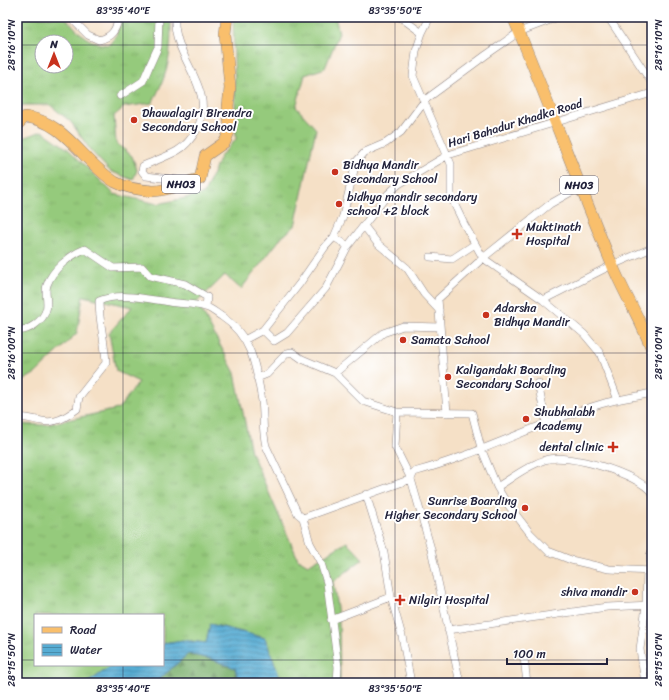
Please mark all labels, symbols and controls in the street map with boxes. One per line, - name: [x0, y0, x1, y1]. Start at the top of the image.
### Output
- text: 83°35'40"E: [96, 2, 151, 20]
- text: 83°35'50"E: [368, 2, 423, 20]
- text: 28°16'10"N: [3, 19, 21, 71]
- text: 28°16'10"N: [650, 19, 668, 71]
- north arrow: [34, 34, 74, 74]
- text: N: [49, 35, 58, 54]
- street label: Hari Bahadur Khadka Road: [445, 92, 586, 154]
- place label: Dhawalagiri Birendra Secondary School: [142, 102, 253, 138]
- marker: Dhawalagiri Birendra Secondary School: [129, 115, 139, 125]
- place label: Bidhya Mandir Secondary School: [343, 154, 438, 190]
- marker: Bidhya Mandir Secondary School: [330, 167, 340, 177]
- road number: NH03: [162, 175, 200, 193]
- road number: NH03: [560, 176, 598, 194]
- place label: bidhya mandir secondary school +2 block: [346, 186, 478, 222]
- marker: bidhya mandir secondary school +2 block: [334, 199, 344, 209]
- place label: Muktinath Hospital: [526, 216, 581, 252]
- marker: Muktinath Hospital: [511, 228, 523, 240]
- place label: Adarsha Bidhya Mandir: [493, 297, 571, 333]
- marker: Adarsha Bidhya Mandir: [481, 310, 491, 320]
- text: 28°16'00"N: [3, 326, 21, 380]
- text: 28°16'00"N: [650, 326, 668, 380]
- place label: Samata School: [411, 329, 490, 351]
- marker: Samata School: [398, 335, 408, 345]
- place label: Kaligandaki Boarding Secondary School: [456, 359, 566, 395]
- marker: Kaligandaki Boarding Secondary School: [443, 372, 453, 382]
- place label: Shubhalabh Academy: [533, 401, 595, 437]
- marker: Shubhalabh Academy: [521, 414, 531, 424]
- place label: dental clinic: [539, 436, 604, 458]
- marker: dental clinic: [607, 441, 619, 453]
- place label: Sunrise Boarding Higher Secondary School: [385, 490, 518, 526]
- marker: Sunrise Boarding Higher Secondary School: [520, 503, 530, 513]
- place label: shiva mandir: [560, 581, 628, 603]
- marker: shiva mandir: [630, 587, 640, 597]
- place label: Nilgiri Hospital: [409, 589, 489, 611]
- marker: Nilgiri Hospital: [394, 594, 406, 606]
- legend: [34, 614, 164, 666]
- text: Road: [70, 619, 97, 641]
- text: 28°15'50"N: [3, 633, 21, 687]
- text: 28°15'50"N: [650, 633, 668, 687]
- text: Water: [70, 639, 103, 661]
- scale bar: [507, 640, 607, 666]
- text: 100 m: [513, 643, 546, 665]
- text: 83°35'40"E: [96, 680, 151, 698]
- text: 83°35'50"E: [368, 680, 423, 698]

